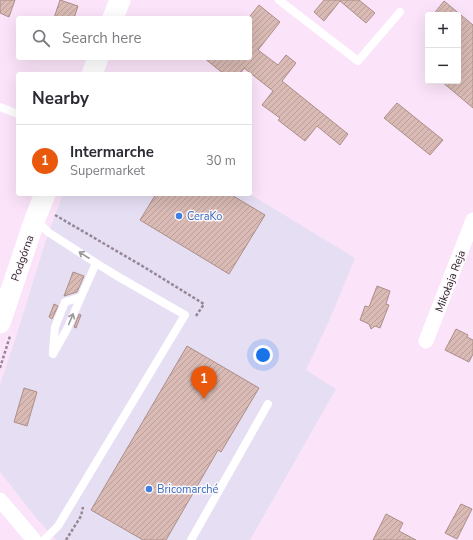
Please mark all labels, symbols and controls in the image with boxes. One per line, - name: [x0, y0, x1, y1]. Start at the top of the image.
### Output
- map controls: [425, 12, 461, 84]
- button: +: [425, 12, 461, 48]
- search box: [16, 16, 252, 60]
- icon: search: [30, 27, 52, 49]
- text: Search here: [62, 28, 142, 48]
- button: −: [425, 48, 461, 84]
- text: Nearby: [32, 87, 89, 110]
- text: Intermarche: [70, 142, 154, 162]
- text: 1: [41, 152, 49, 170]
- text: 30 m: [206, 152, 236, 170]
- text: Supermarket: [70, 162, 145, 180]
- place label: CeraKo: [187, 209, 222, 224]
- marker: CeraKo: [174, 211, 184, 221]
- street label: Podgórna: [8, 233, 37, 283]
- street label: Mikołaja Reja: [432, 248, 469, 314]
- one-way arrow: [79, 251, 90, 259]
- one-way arrow: [68, 314, 75, 326]
- your location: [253, 345, 273, 365]
- pin: 1: [191, 366, 217, 399]
- place label: Bricomarché: [157, 482, 218, 497]
- marker: Bricomarché: [144, 484, 154, 494]

